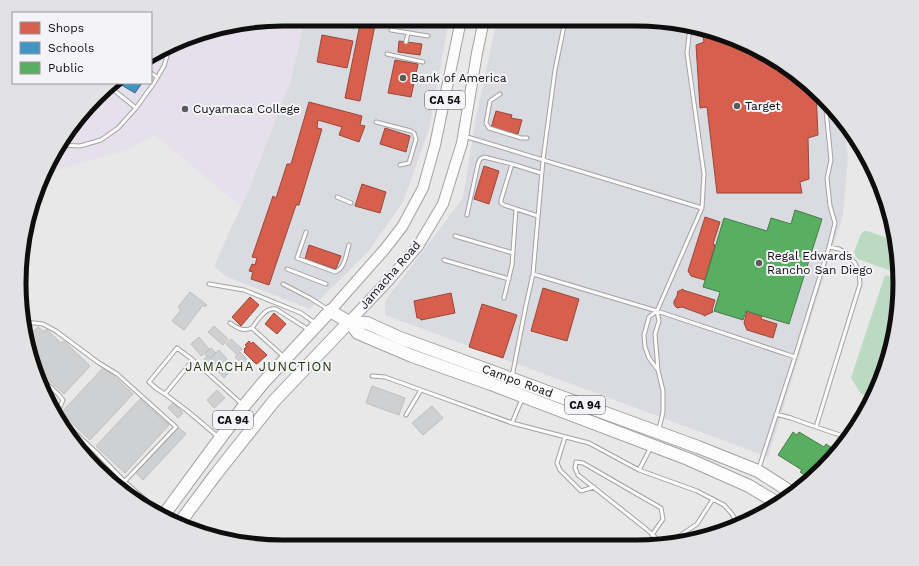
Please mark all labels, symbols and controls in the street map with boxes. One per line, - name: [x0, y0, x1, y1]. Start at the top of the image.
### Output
- legend: [12, 12, 152, 84]
- text: Shops: [48, 21, 84, 35]
- text: Schools: [48, 41, 94, 55]
- text: Public: [48, 61, 84, 75]
- place label: Bank of America: [411, 71, 507, 85]
- marker: Bank of America: [398, 73, 408, 83]
- road number: CA 54: [425, 91, 465, 109]
- place label: Target: [745, 99, 781, 113]
- marker: Target: [732, 101, 742, 111]
- place label: Cuyamaca College: [193, 102, 300, 116]
- marker: Cuyamaca College: [180, 104, 190, 114]
- street label: Jamacha Road: [357, 238, 423, 312]
- place label: Regal Edwards Rancho San Diego: [767, 249, 873, 277]
- marker: Regal Edwards Rancho San Diego: [754, 258, 764, 268]
- district label: JAMACHA JUNCTION: [185, 359, 333, 374]
- street label: Campo Road: [480, 362, 555, 400]
- road number: CA 94: [565, 396, 605, 414]
- road number: CA 94: [213, 411, 253, 429]

